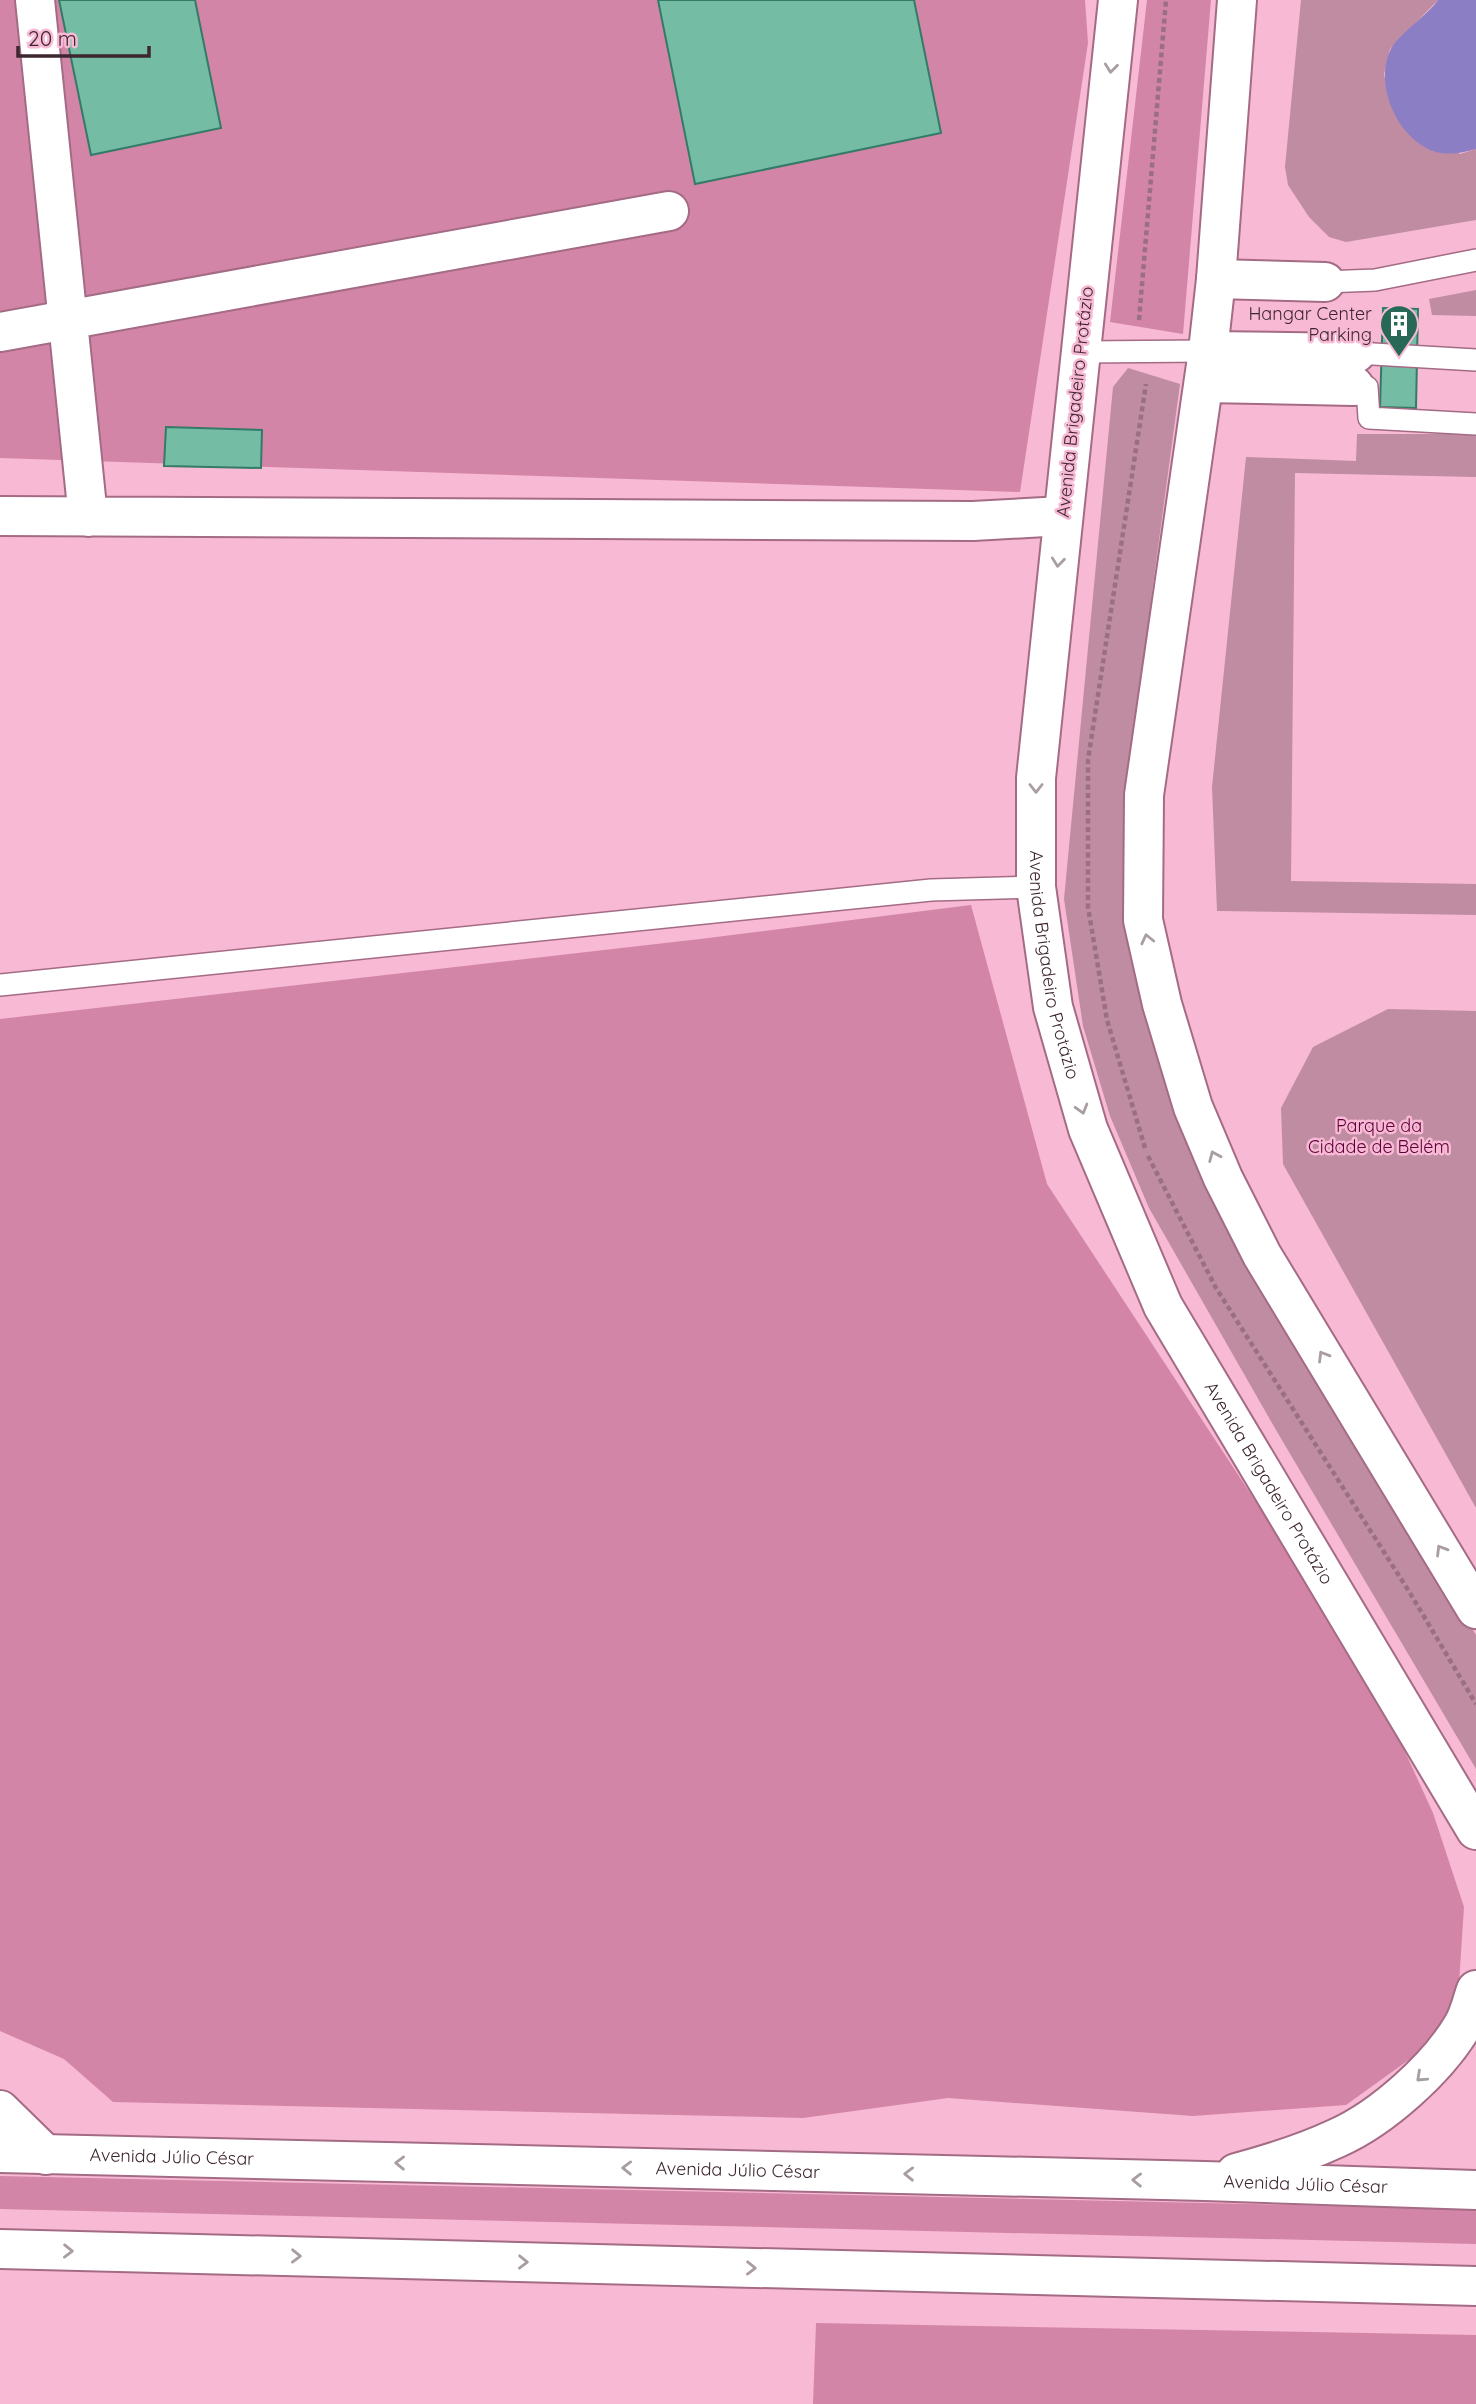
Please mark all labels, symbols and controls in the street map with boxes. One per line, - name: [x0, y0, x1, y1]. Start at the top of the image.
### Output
- scale bar: [18, 14, 149, 58]
- text: 20 m: [28, 25, 77, 51]
- one-way arrow: [1103, 62, 1118, 74]
- street label: Avenida Brigadeiro Protázio: [1051, 285, 1098, 519]
- place label: Hangar Center Parking: [1248, 302, 1372, 346]
- building icon: Hangar Center Parking: [1378, 303, 1420, 358]
- one-way arrow: [1051, 557, 1066, 568]
- one-way arrow: [1028, 784, 1044, 794]
- street label: Avenida Brigadeiro Protázio: [1025, 851, 1085, 1082]
- one-way arrow: [1141, 933, 1156, 945]
- one-way arrow: [1074, 1102, 1088, 1114]
- park label: Parque da Cidade de Belém: [1308, 1114, 1450, 1158]
- one-way arrow: [1208, 1151, 1222, 1164]
- one-way arrow: [1318, 1350, 1331, 1363]
- street label: Avenida Brigadeiro Protázio: [1200, 1377, 1339, 1588]
- one-way arrow: [1436, 1545, 1449, 1558]
- one-way arrow: [1416, 2069, 1429, 2082]
- street label: Avenida Júlio César: [89, 2143, 255, 2170]
- one-way arrow: [394, 2155, 405, 2170]
- street label: Avenida Júlio César: [655, 2156, 820, 2183]
- one-way arrow: [622, 2160, 632, 2176]
- one-way arrow: [904, 2167, 915, 2182]
- street label: Avenida Júlio César: [1223, 2170, 1388, 2198]
- one-way arrow: [1131, 2172, 1141, 2188]
- one-way arrow: [63, 2243, 74, 2258]
- one-way arrow: [290, 2249, 301, 2264]
- one-way arrow: [518, 2254, 529, 2270]
- one-way arrow: [745, 2260, 756, 2275]

